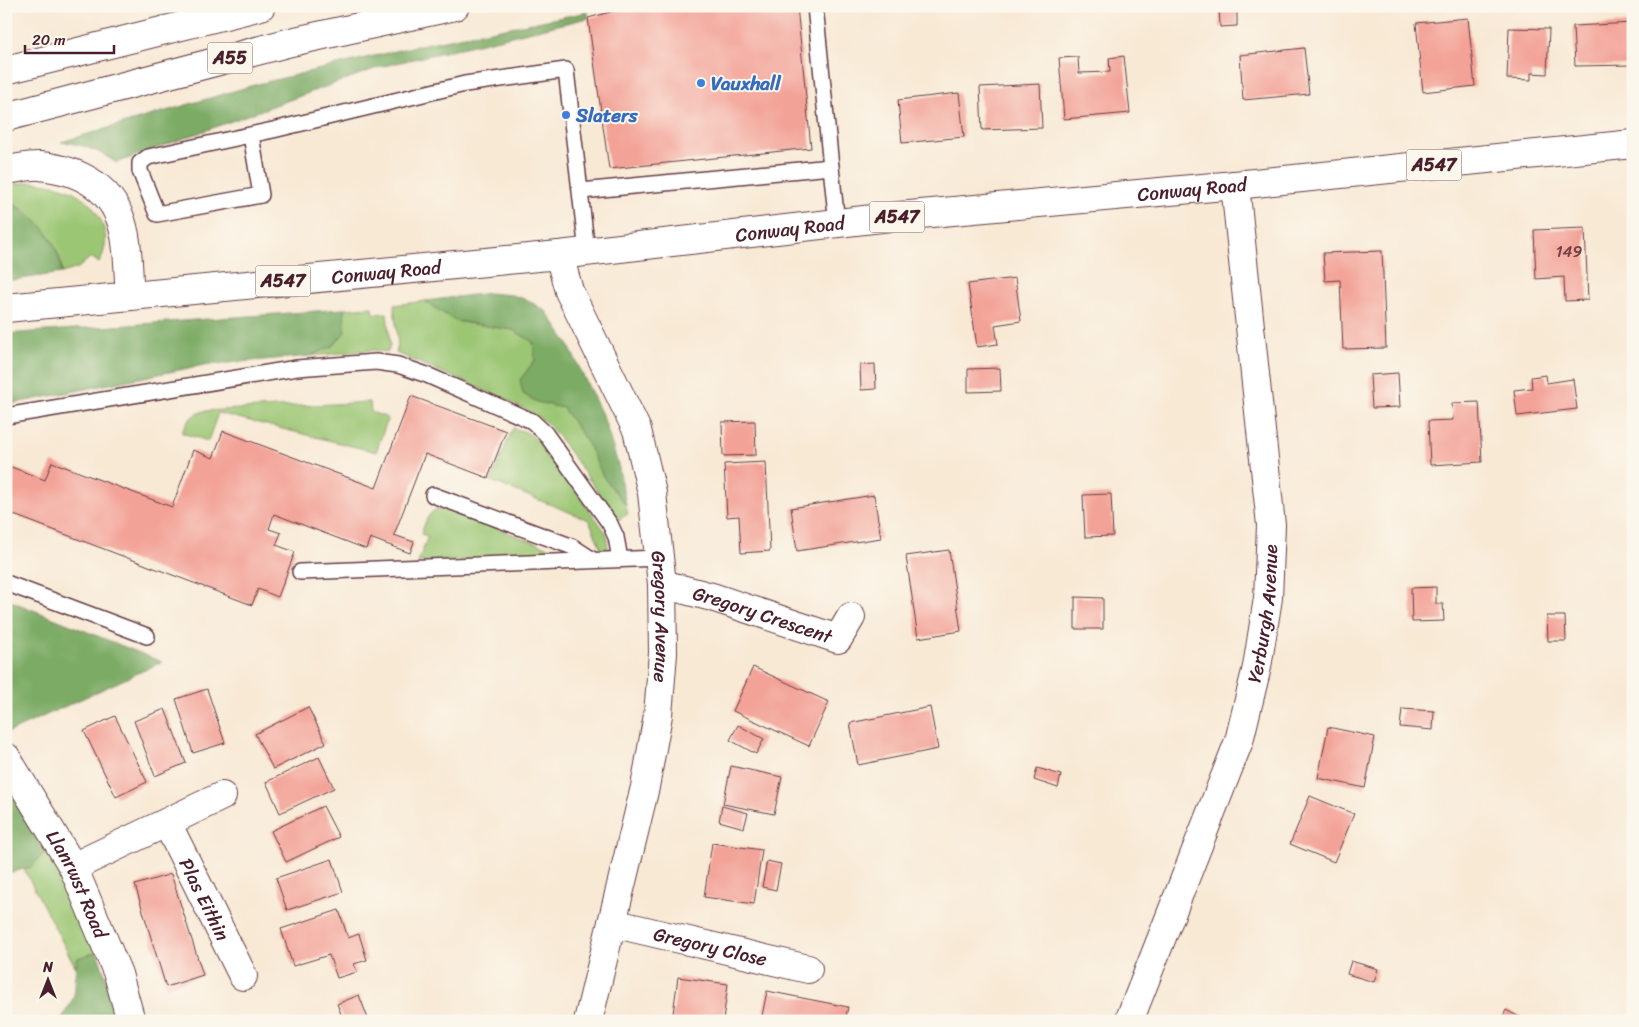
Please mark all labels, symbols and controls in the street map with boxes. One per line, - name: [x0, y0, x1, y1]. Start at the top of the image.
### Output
- scale bar: [25, 22, 114, 54]
- text: 20 m: [32, 27, 66, 53]
- road number: A55: [208, 42, 252, 74]
- place label: Vauxhall: [711, 67, 782, 100]
- marker: Vauxhall: [695, 77, 707, 89]
- place label: Slaters: [575, 99, 639, 132]
- marker: Slaters: [560, 109, 572, 121]
- road number: A547: [1406, 150, 1462, 180]
- street label: Conway Road: [1136, 168, 1250, 211]
- road number: A547: [870, 202, 924, 232]
- street label: Conway Road: [734, 206, 848, 252]
- house number: 149: [1556, 237, 1583, 266]
- street label: Conway Road: [330, 250, 444, 294]
- road number: A547: [256, 266, 310, 296]
- street label: Yerburgh Avenue: [1238, 544, 1287, 686]
- street label: Gregory Avenue: [641, 549, 679, 684]
- street label: Gregory Crescent: [689, 577, 838, 653]
- street label: Llanrwst Road: [37, 823, 118, 945]
- street label: Plas Eithin: [170, 852, 239, 947]
- street label: Gregory Close: [650, 917, 770, 976]
- north arrow: [22, 954, 72, 1004]
- text: N: [42, 955, 53, 980]

